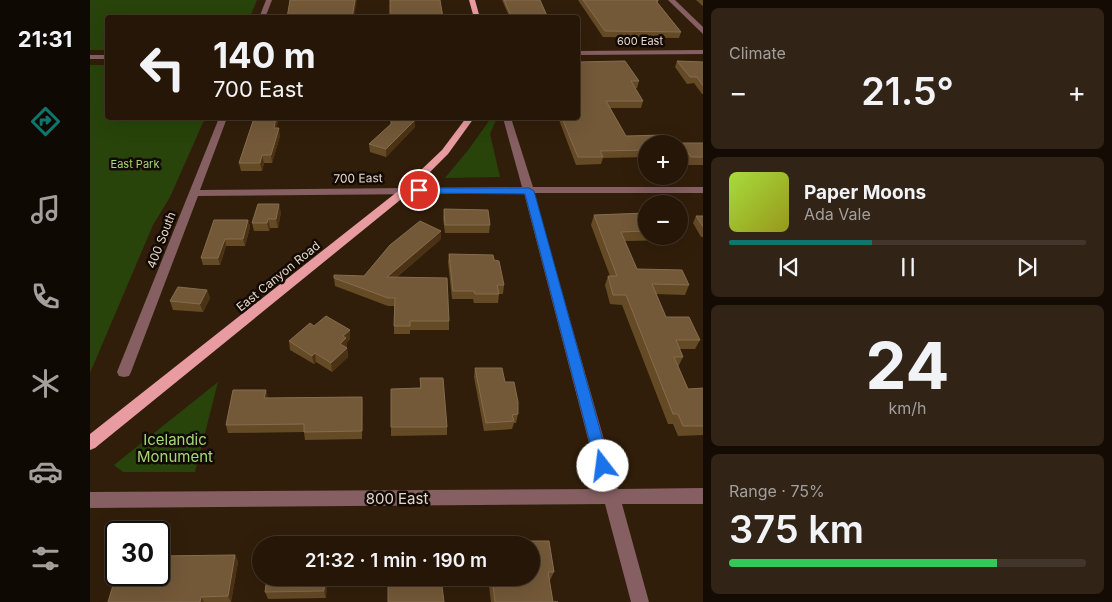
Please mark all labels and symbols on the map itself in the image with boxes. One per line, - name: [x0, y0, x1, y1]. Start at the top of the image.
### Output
- street label: 600 East: [617, 34, 663, 48]
- park label: East Park: [111, 157, 159, 171]
- pin: [398, 169, 440, 211]
- street label: 700 East: [333, 170, 383, 186]
- street label: 400 South: [143, 210, 179, 270]
- street label: East Canyon Road: [233, 238, 323, 314]
- park label: Icelandic Monument: [137, 430, 213, 466]
- position arrow: [576, 439, 628, 491]
- street label: 800 East: [366, 489, 428, 508]
- speed limit sign: 30: [105, 521, 170, 586]

